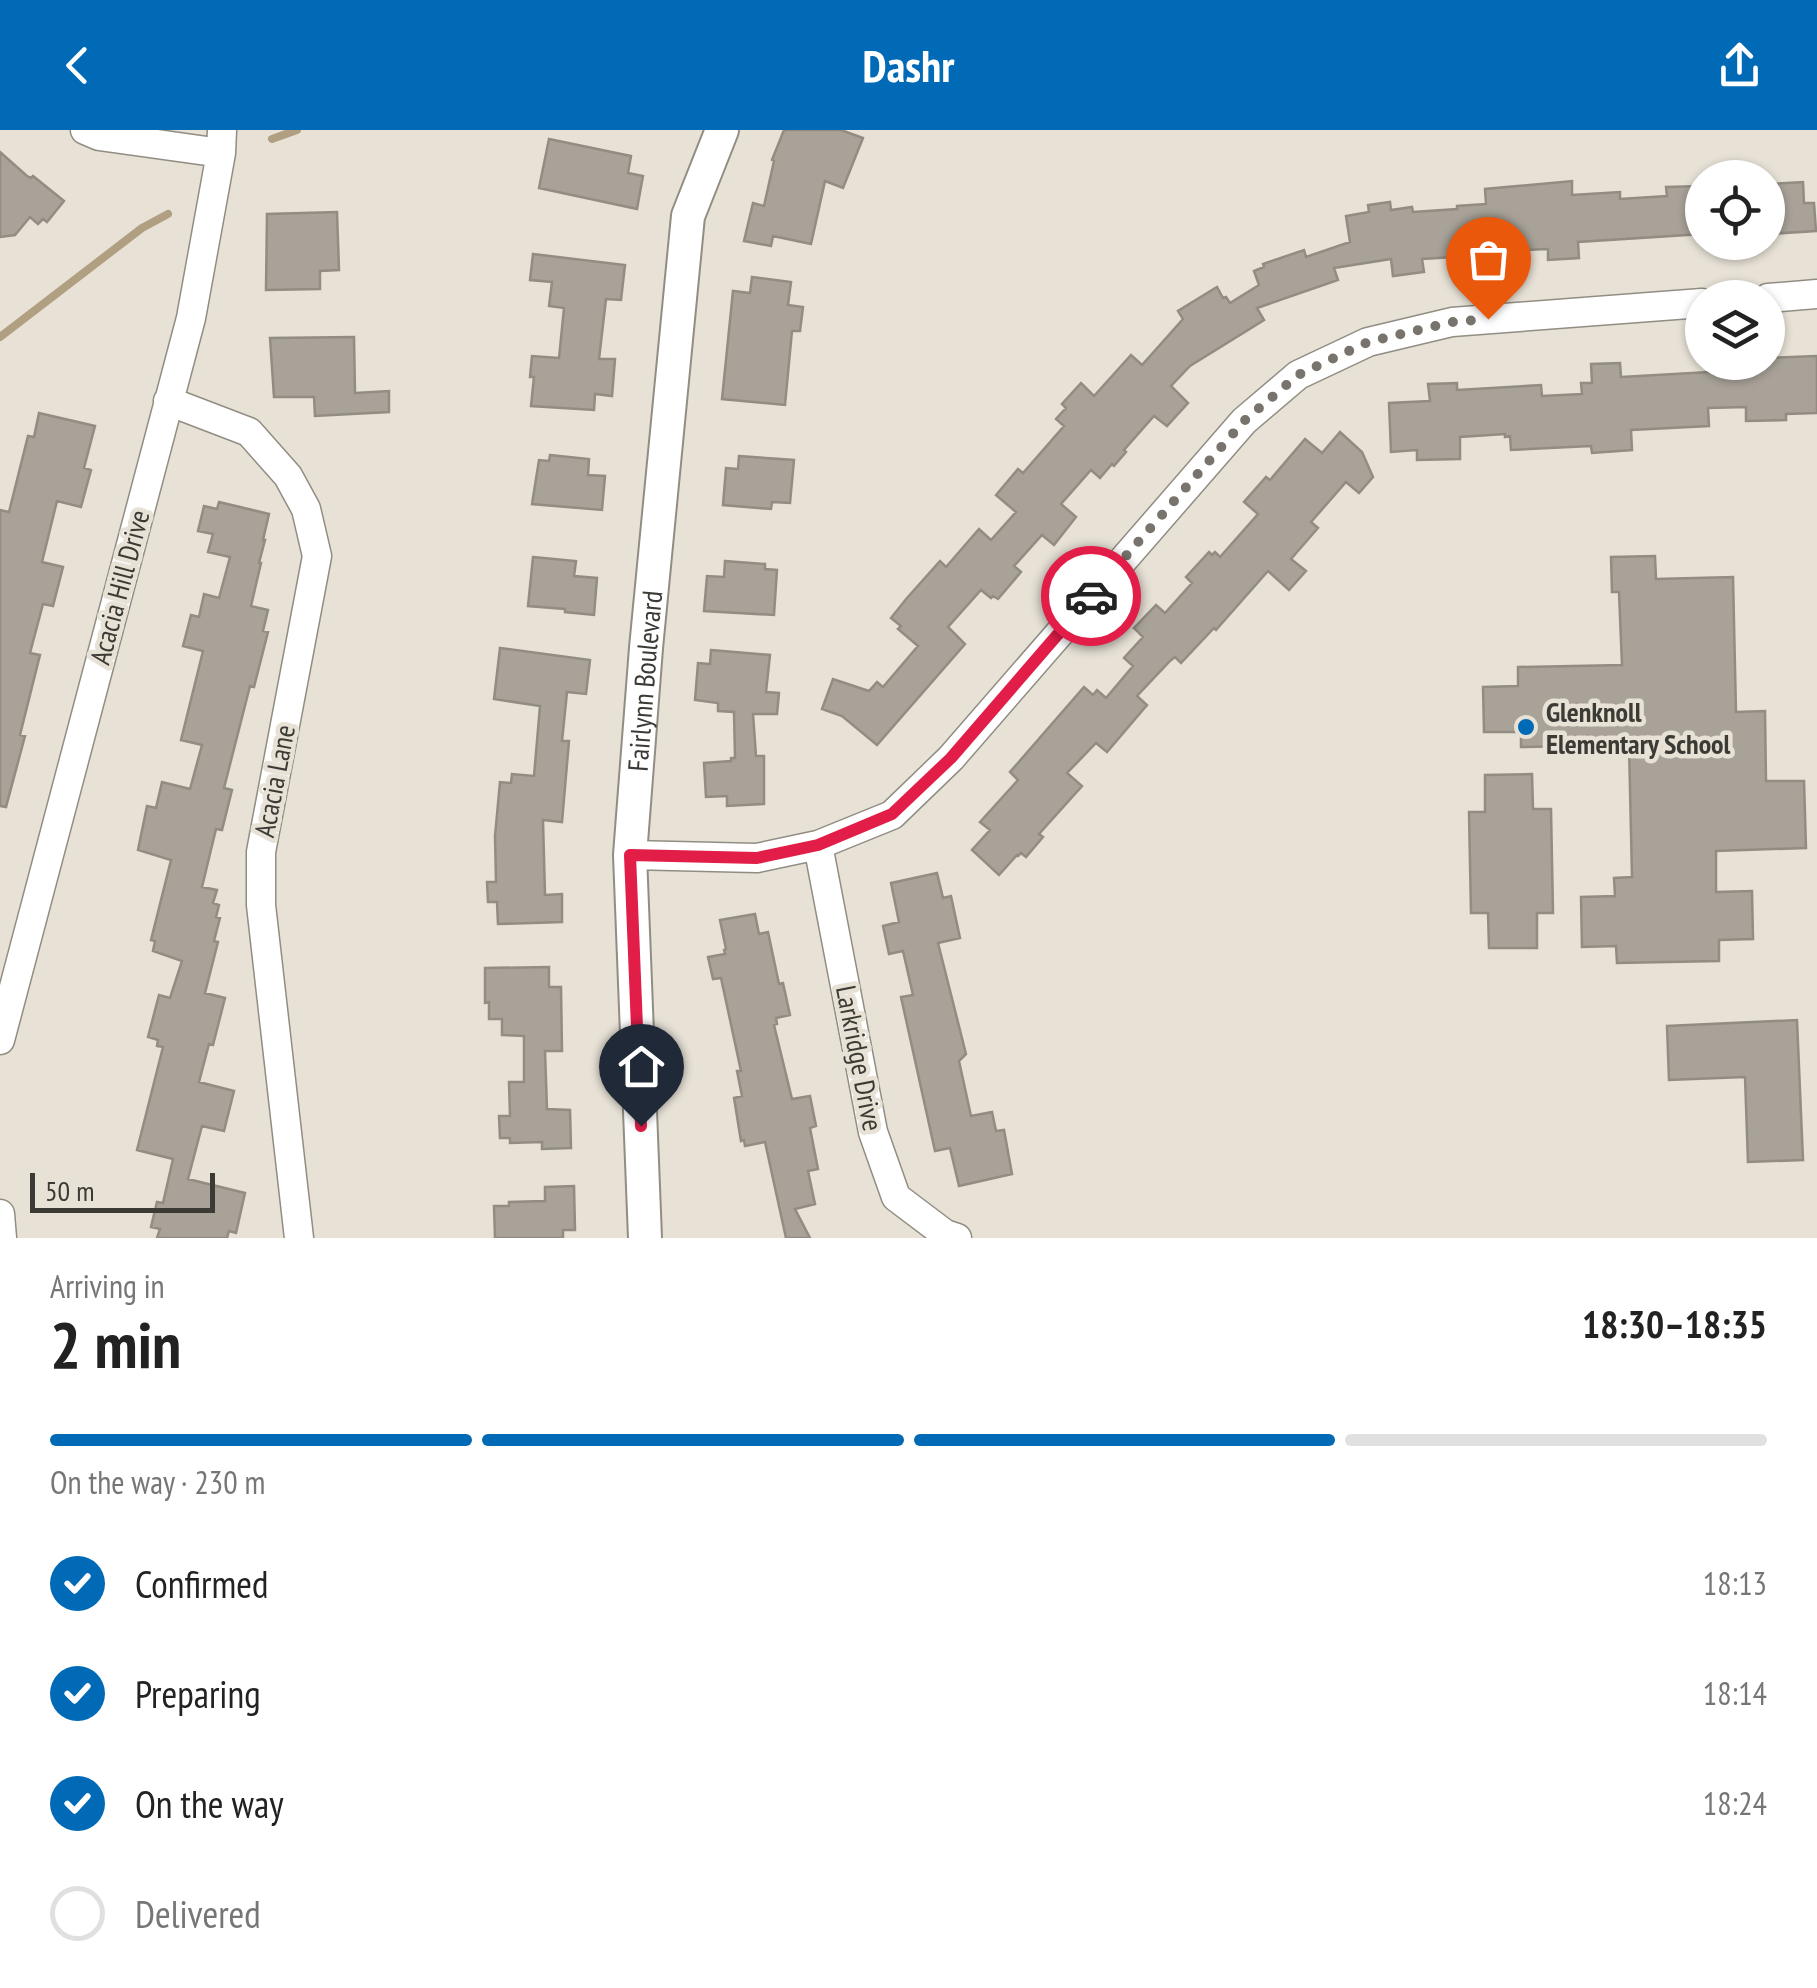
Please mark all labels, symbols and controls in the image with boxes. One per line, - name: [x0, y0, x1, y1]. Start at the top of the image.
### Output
- text: Dashr: [863, 36, 954, 94]
- icon: back: [50, 38, 105, 93]
- icon: share: [1712, 38, 1767, 93]
- map controls: [1685, 160, 1785, 380]
- button: locate: [1685, 160, 1785, 260]
- pin: [1446, 217, 1531, 320]
- icon: bag: [1461, 232, 1516, 287]
- button: layers: [1685, 280, 1785, 380]
- street label: Acacia Hill Drive: [81, 506, 157, 668]
- courier: [1041, 546, 1141, 646]
- icon: car: [1064, 569, 1119, 624]
- street label: Fairlynn Boulevard: [618, 589, 670, 773]
- place label: Glenknoll Elementary School: [1546, 693, 1731, 762]
- marker: Glenknoll Elementary School: [1515, 716, 1537, 738]
- street label: Acacia Lane: [245, 722, 303, 840]
- street label: Larkridge Drive: [828, 982, 892, 1134]
- pin: [599, 1024, 684, 1127]
- icon: home: [614, 1039, 669, 1094]
- scale bar: [30, 1168, 215, 1212]
- text: 50 m: [45, 1172, 94, 1209]
- text: Arriving in: [50, 1265, 165, 1307]
- text: 18:30–18:35: [1582, 1299, 1767, 1348]
- text: 2 min: [50, 1302, 181, 1386]
- text: On the way · 230 m: [50, 1461, 265, 1503]
- icon: check: [50, 1556, 105, 1611]
- text: Confirmed: [135, 1559, 268, 1608]
- text: 18:13: [1703, 1562, 1767, 1604]
- icon: check: [50, 1666, 105, 1721]
- text: Preparing: [135, 1669, 261, 1718]
- text: 18:14: [1703, 1672, 1767, 1714]
- icon: check: [50, 1776, 105, 1831]
- text: On the way: [135, 1779, 283, 1828]
- text: 18:24: [1703, 1782, 1767, 1824]
- text: Delivered: [135, 1889, 261, 1938]

